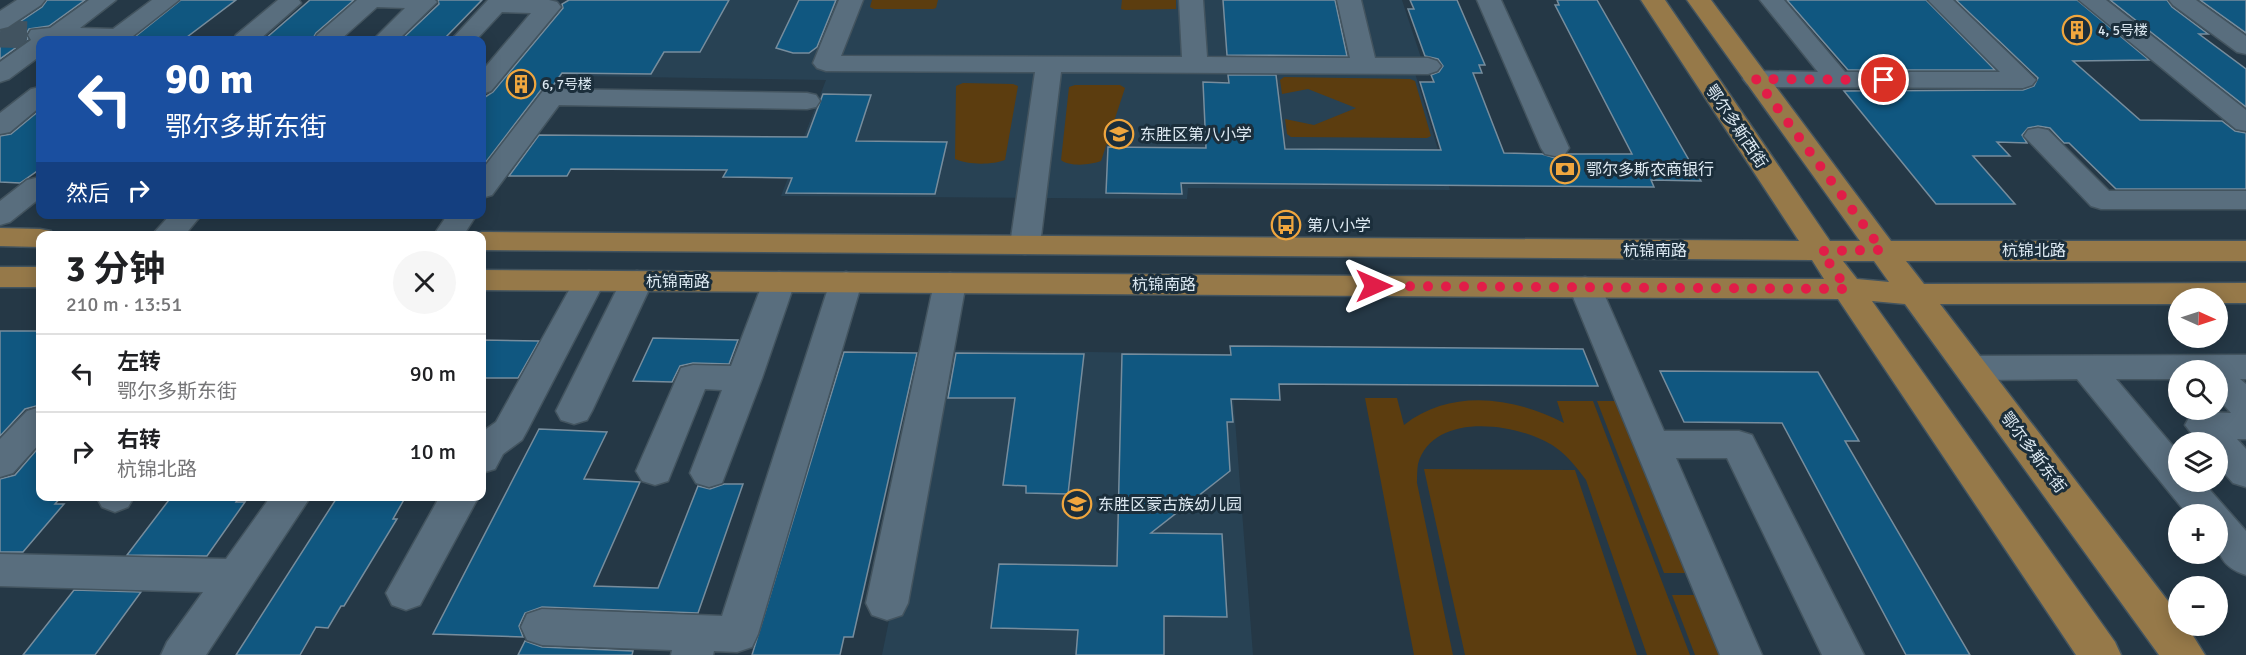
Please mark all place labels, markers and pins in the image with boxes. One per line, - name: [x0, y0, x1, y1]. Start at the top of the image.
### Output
- building icon: 4, 5号楼: [2061, 14, 2093, 46]
- place label: 4, 5号楼: [2098, 22, 2148, 39]
- pin: [1858, 54, 1909, 105]
- building icon: 6, 7号楼: [505, 68, 537, 100]
- place label: 6, 7号楼: [542, 76, 592, 93]
- school or university icon: 东胜区第八小学: [1103, 118, 1135, 150]
- place label: 东胜区第八小学: [1140, 125, 1252, 145]
- bank icon: 鄂尔多斯农商银行: [1549, 153, 1581, 185]
- place label: 鄂尔多斯农商银行: [1586, 160, 1714, 180]
- bus stop icon: 第八小学: [1270, 209, 1302, 241]
- place label: 第八小学: [1307, 216, 1371, 236]
- school or university icon: 东胜区蒙古族幼儿园: [1061, 488, 1093, 520]
- place label: 东胜区蒙古族幼儿园: [1098, 495, 1242, 515]

